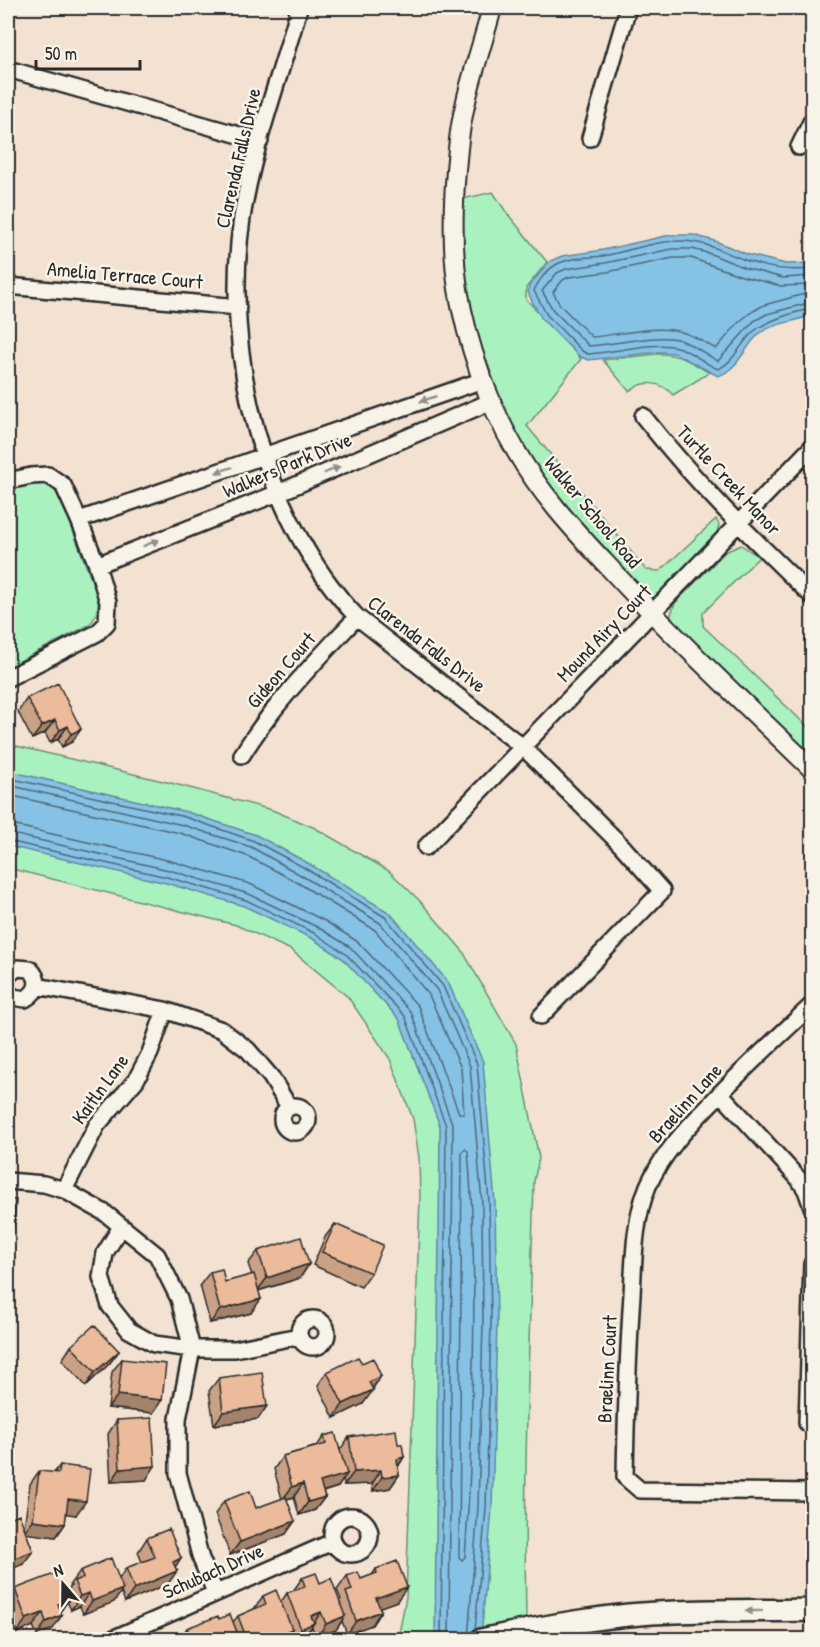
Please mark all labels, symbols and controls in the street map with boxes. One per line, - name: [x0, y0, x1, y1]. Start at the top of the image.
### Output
- scale bar: [36, 33, 140, 71]
- text: 50 m: [45, 41, 77, 66]
- street label: Clarenda Falls Drive: [208, 85, 267, 231]
- street label: Amelia Terrace Court: [46, 254, 205, 295]
- one-way arrow: [419, 394, 437, 404]
- street label: Turtle Creek Manor: [671, 419, 788, 541]
- street label: Walkers Park Drive: [218, 425, 355, 504]
- street label: Walker School Road: [539, 450, 648, 573]
- one-way arrow: [215, 465, 233, 475]
- one-way arrow: [323, 465, 341, 474]
- one-way arrow: [143, 538, 161, 548]
- street label: Mound Airy Court: [550, 577, 658, 687]
- street label: Clarenda Falls Drive: [363, 589, 492, 698]
- street label: Gideon Court: [240, 625, 322, 714]
- street label: Kaitln Lane: [65, 1048, 134, 1129]
- street label: Braelinn Lane: [642, 1057, 728, 1148]
- street label: Braelinn Court: [590, 1313, 623, 1423]
- street label: Schubach Drive: [158, 1536, 268, 1605]
- north arrow: [33, 1554, 93, 1614]
- text: N: [50, 1558, 66, 1582]
- one-way arrow: [745, 1606, 764, 1616]

